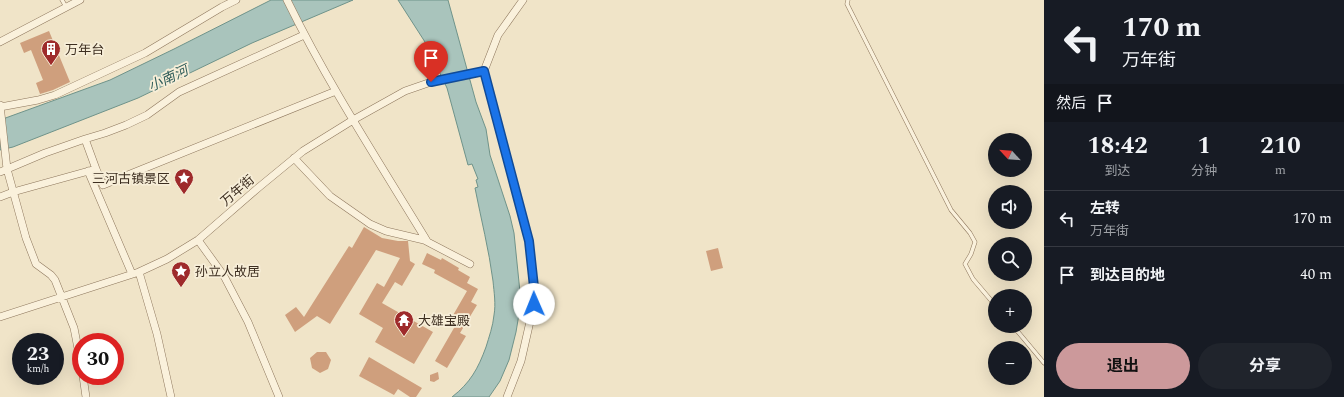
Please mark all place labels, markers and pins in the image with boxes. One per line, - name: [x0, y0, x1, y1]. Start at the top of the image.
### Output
- building icon: 万年台: [40, 38, 62, 66]
- place label: 万年台: [65, 40, 104, 60]
- pin: [414, 41, 448, 82]
- place icon: 三河古镇景区: [173, 167, 195, 195]
- place label: 三河古镇景区: [92, 169, 170, 189]
- place icon: 孙立人故居: [170, 260, 192, 288]
- place label: 孙立人故居: [195, 262, 260, 282]
- temple icon: 大雄宝殿: [393, 309, 415, 337]
- place label: 大雄宝殿: [418, 311, 470, 331]

